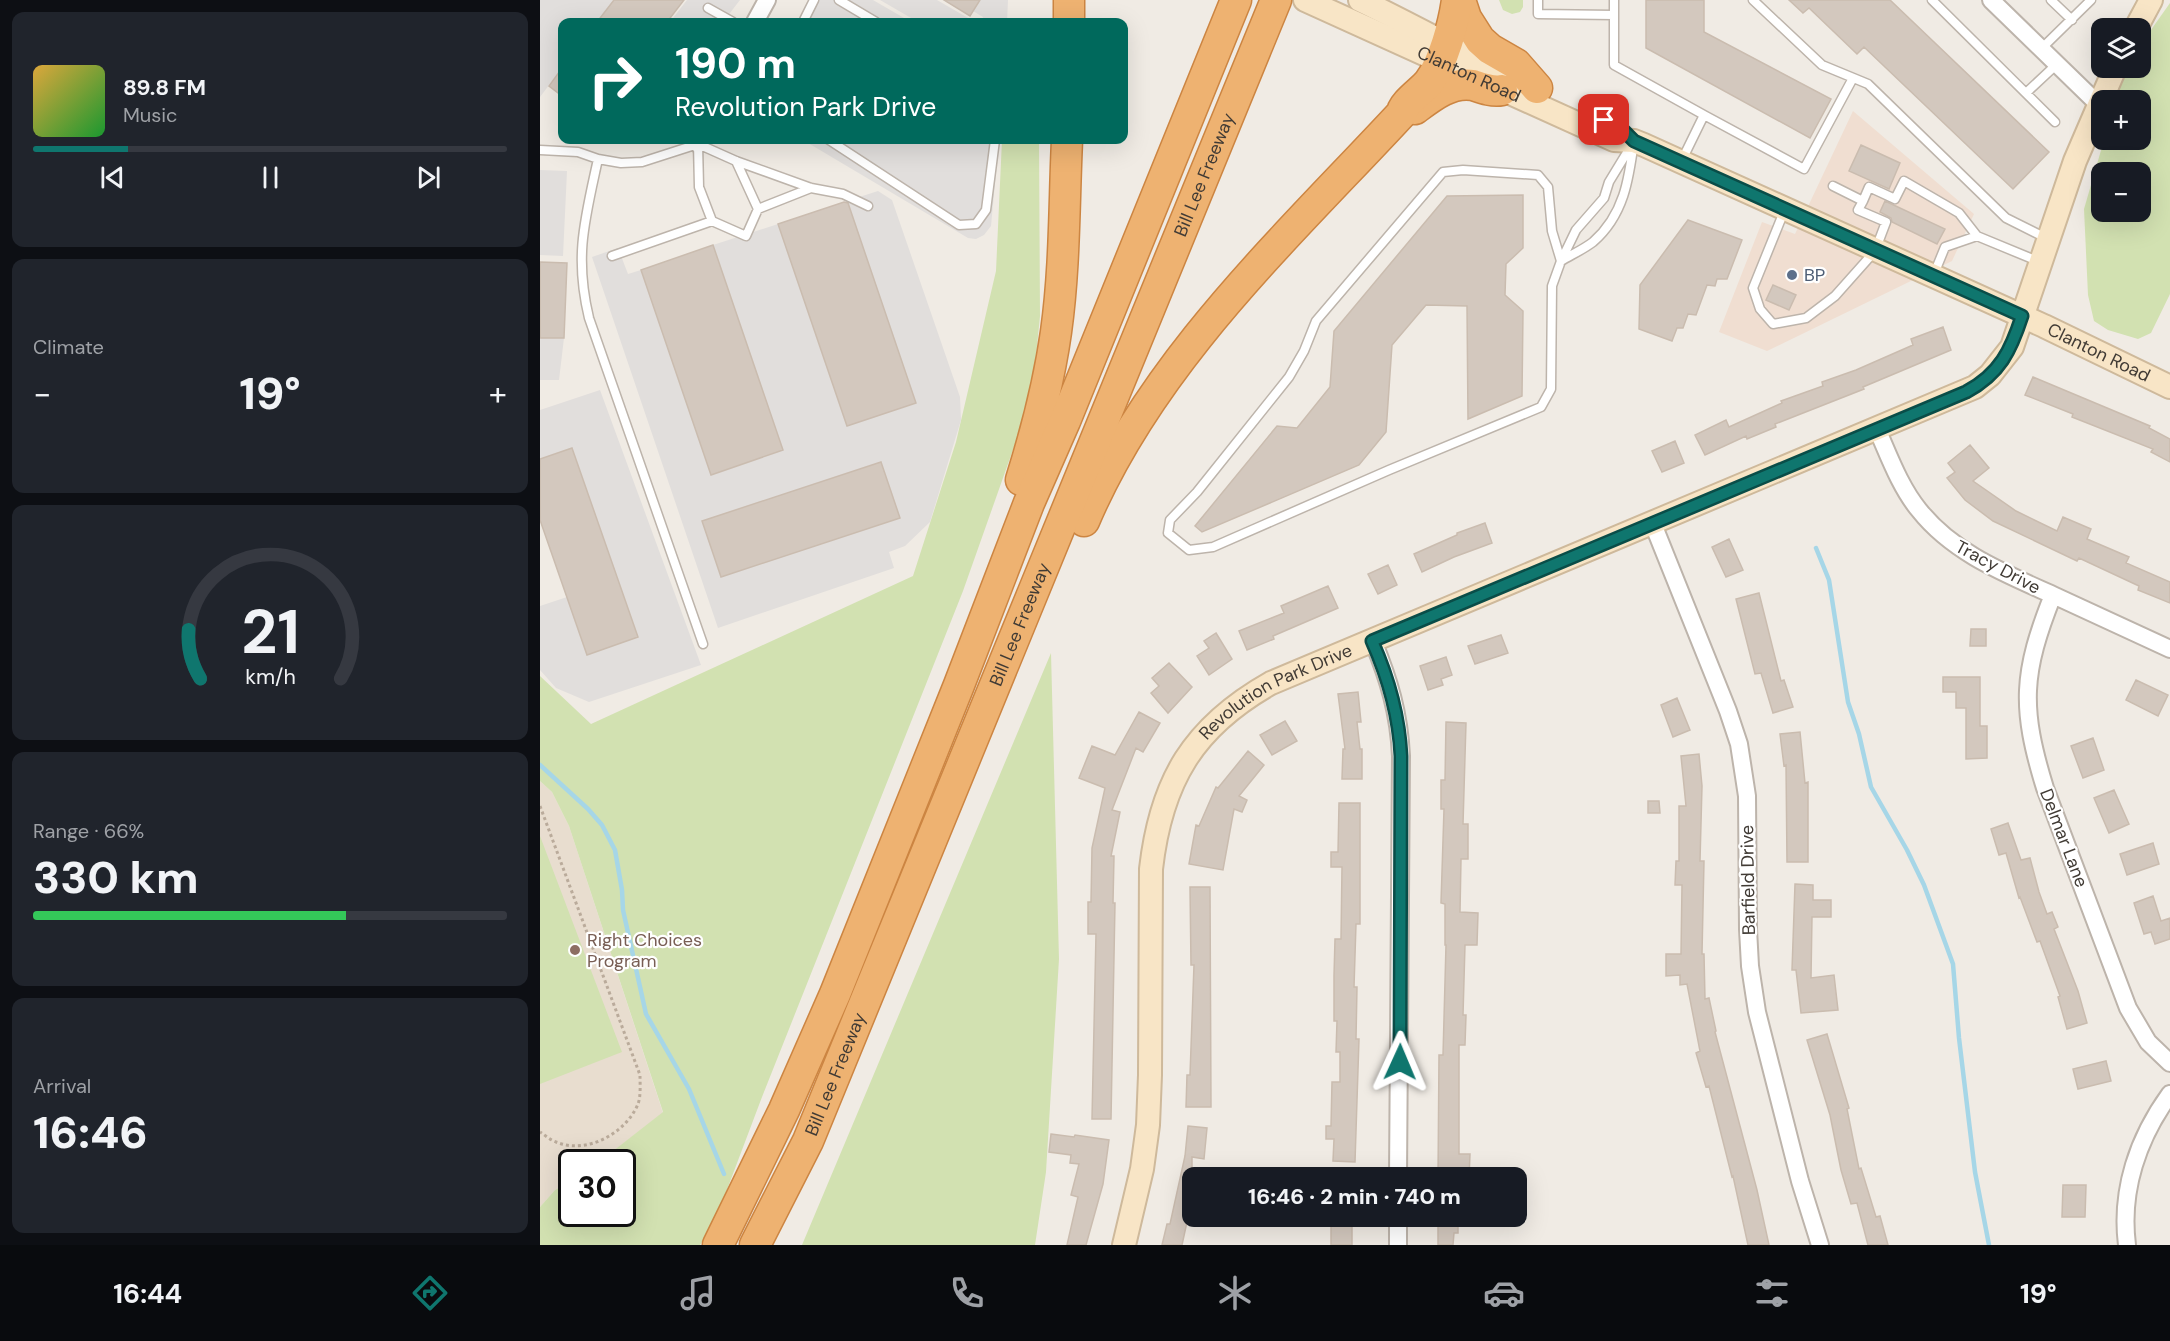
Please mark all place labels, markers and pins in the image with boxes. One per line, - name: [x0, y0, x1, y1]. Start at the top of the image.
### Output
- pin: [1578, 94, 1629, 145]
- place label: BP: [1804, 263, 1825, 287]
- marker: BP: [1785, 268, 1799, 282]
- place label: Right Choices Program: [587, 928, 702, 973]
- marker: Right Choices Program: [568, 943, 582, 957]

